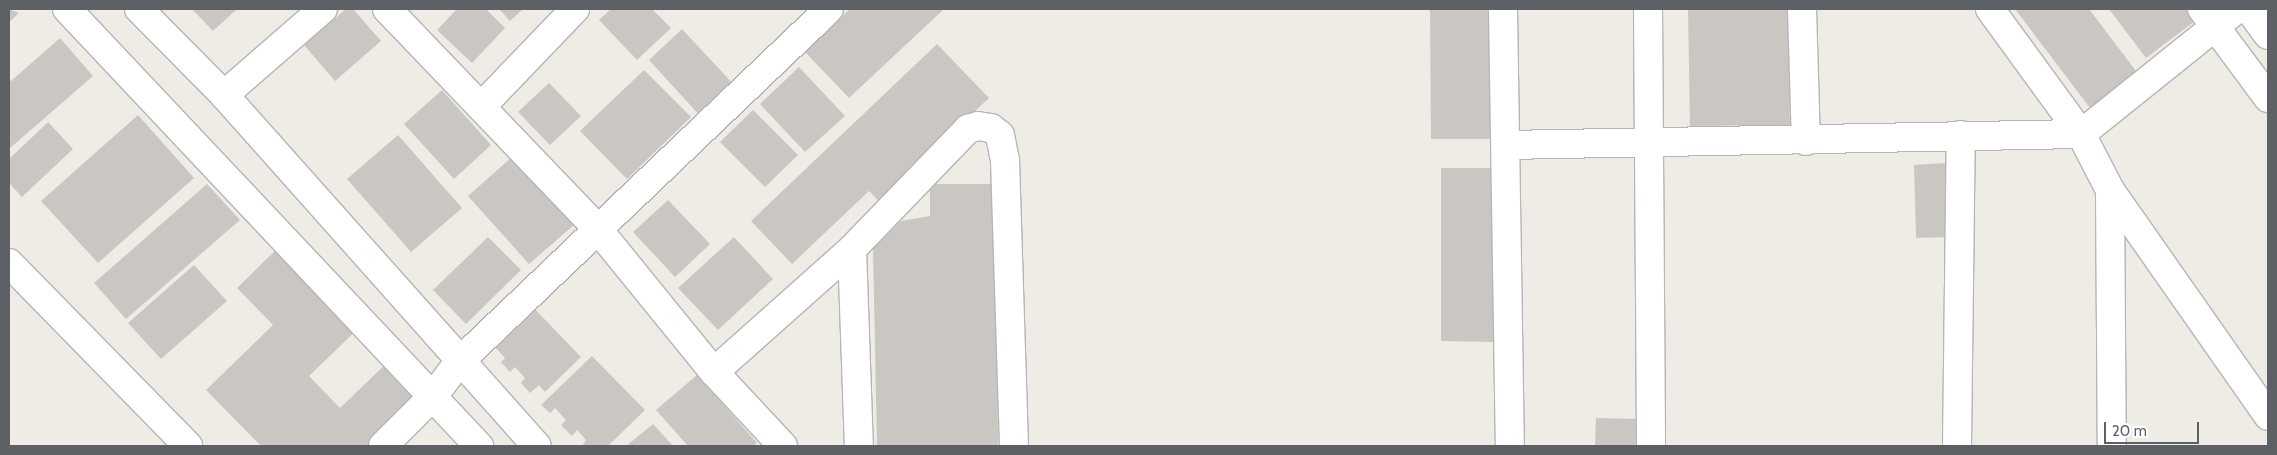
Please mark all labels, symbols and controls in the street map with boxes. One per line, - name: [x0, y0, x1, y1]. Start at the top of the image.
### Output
- scale bar: [2107, 412, 2202, 444]
- text: 20 m: [2112, 422, 2147, 440]

